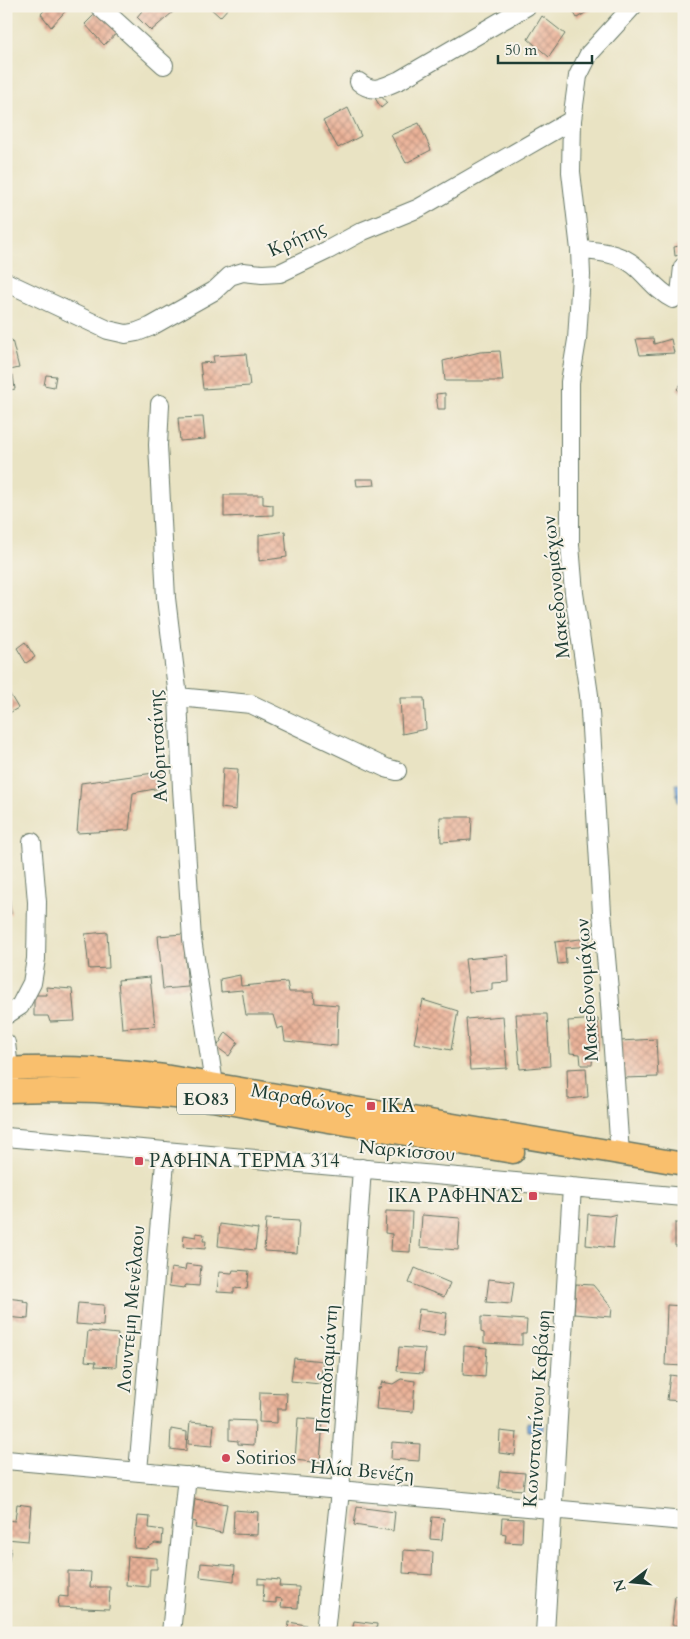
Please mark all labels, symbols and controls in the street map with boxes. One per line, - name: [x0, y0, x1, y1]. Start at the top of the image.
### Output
- scale bar: [498, 32, 591, 64]
- text: 50 m: [505, 40, 537, 60]
- street label: Κρήτης: [264, 215, 330, 263]
- street label: Μακεδονομάχων: [536, 514, 576, 660]
- street label: Ανδριτσαίνης: [142, 689, 174, 803]
- street label: Μακεδονομάχων: [569, 917, 605, 1063]
- street label: Μαραθώνος: [249, 1077, 355, 1121]
- road number: ΕΟ83: [177, 1084, 235, 1114]
- place label: ΙΚΑ: [381, 1093, 416, 1119]
- marker: ΙΚΑ: [365, 1100, 377, 1112]
- street label: Ναρκίσσου: [358, 1134, 456, 1168]
- place label: ΡΑΦΗΝΑ ΤΕΡΜΑ 314: [149, 1148, 340, 1174]
- marker: ΡΑΦΗΝΑ ΤΕΡΜΑ 314: [133, 1155, 145, 1167]
- place label: ΙΚΑ ΡΑΦΗΝΑΣ: [388, 1183, 523, 1209]
- marker: ΙΚΑ ΡΑΦΗΝΑΣ: [527, 1190, 539, 1202]
- street label: Λουντέμη Μενέλαου: [111, 1224, 151, 1394]
- street label: Παπαδιαμάντη: [310, 1304, 344, 1434]
- street label: Κωνσταντίνου Καβάφη: [517, 1309, 557, 1509]
- place label: Sotirios: [236, 1445, 296, 1471]
- marker: Sotirios: [220, 1452, 232, 1464]
- street label: Ηλία Βενέζη: [309, 1453, 415, 1489]
- north arrow: [608, 1556, 658, 1606]
- text: N: [609, 1577, 631, 1594]

